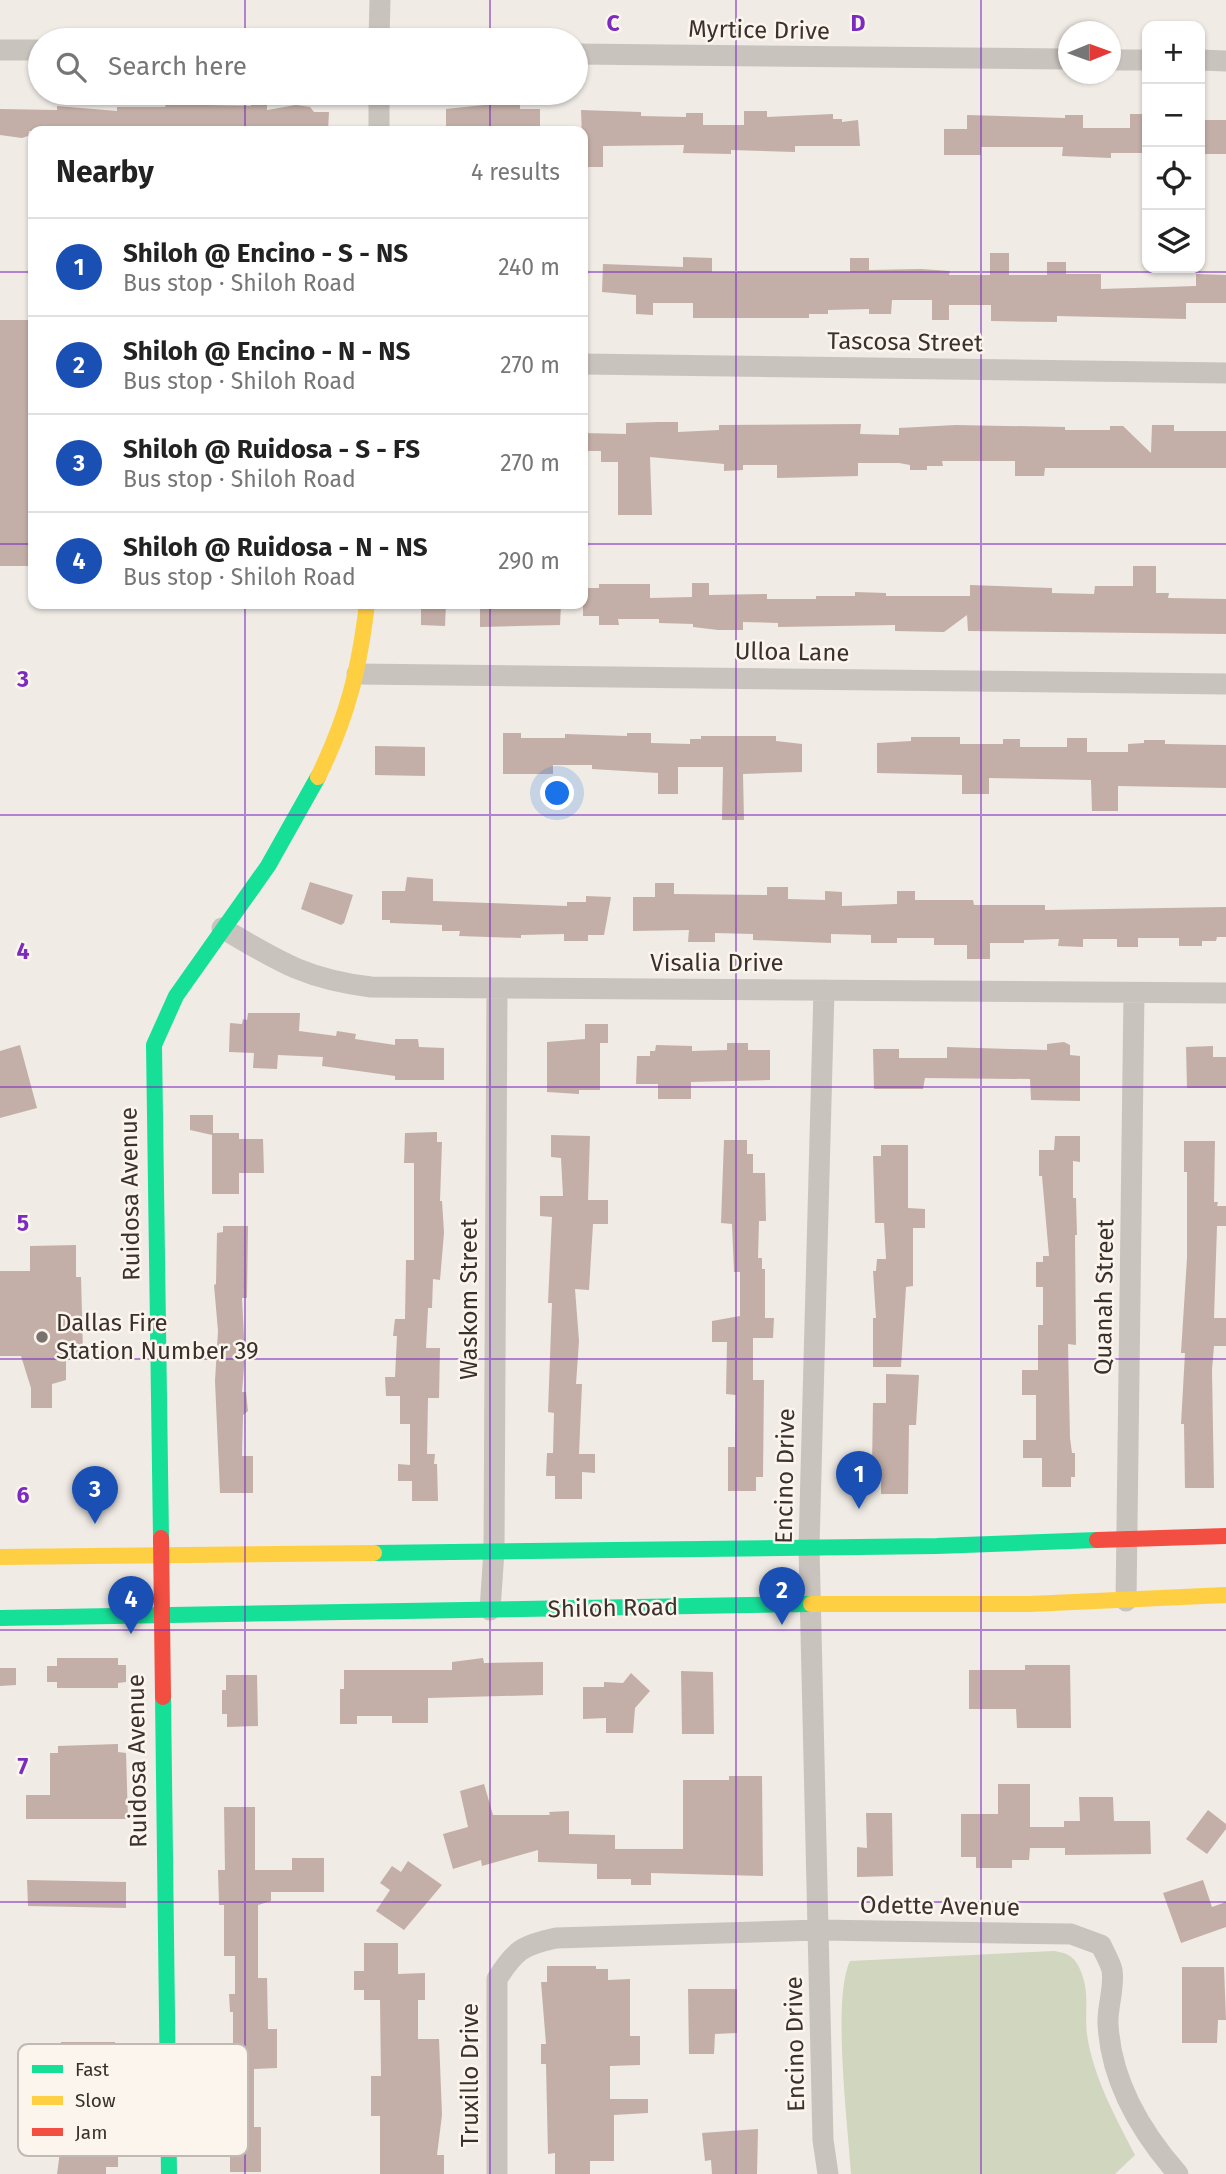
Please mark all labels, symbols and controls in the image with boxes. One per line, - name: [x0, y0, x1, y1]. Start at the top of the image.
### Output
- text: C: [606, 9, 620, 37]
- text: D: [851, 9, 866, 37]
- street label: Myrtice Drive: [688, 15, 830, 45]
- north arrow: [1058, 21, 1121, 84]
- map controls: [1142, 21, 1205, 273]
- button: +: [1142, 21, 1205, 84]
- search box: [28, 28, 588, 105]
- icon: search: [52, 48, 90, 86]
- text: Search here: [108, 51, 247, 82]
- button: −: [1142, 84, 1205, 147]
- button: locate: [1142, 147, 1205, 210]
- text: Nearby: [56, 154, 154, 190]
- text: 4 results: [471, 158, 560, 186]
- button: layers: [1142, 210, 1205, 273]
- text: Shiloh @ Encino - S - NS: [123, 238, 408, 269]
- text: 1: [74, 253, 84, 281]
- text: 240 m: [498, 253, 560, 281]
- text: Bus stop · Shiloh Road: [123, 269, 356, 297]
- street label: Tascosa Street: [827, 327, 983, 357]
- text: Shiloh @ Encino - N - NS: [123, 336, 410, 367]
- text: 2: [73, 351, 85, 379]
- text: 270 m: [500, 351, 560, 379]
- text: Bus stop · Shiloh Road: [123, 367, 356, 395]
- text: Shiloh @ Ruidosa - S - FS: [123, 434, 420, 465]
- text: 3: [73, 449, 85, 477]
- text: 270 m: [500, 449, 560, 477]
- text: Bus stop · Shiloh Road: [123, 465, 356, 493]
- text: Shiloh @ Ruidosa - N - NS: [123, 532, 428, 563]
- text: 4: [73, 547, 86, 575]
- text: 290 m: [498, 547, 560, 575]
- text: Bus stop · Shiloh Road: [123, 563, 356, 591]
- street label: Ulloa Lane: [734, 637, 850, 667]
- text: 3: [16, 665, 29, 693]
- your location: [540, 776, 574, 810]
- text: 4: [17, 937, 30, 965]
- street label: Visalia Drive: [650, 949, 784, 977]
- street label: Ruidosa Avenue: [114, 1107, 146, 1281]
- text: 5: [17, 1209, 29, 1237]
- street label: Waskom Street: [455, 1218, 483, 1380]
- street label: Quanah Street: [1089, 1218, 1119, 1375]
- place label: Dallas Fire Station Number 39: [56, 1309, 259, 1365]
- marker: Dallas Fire Station Number 39: [34, 1329, 50, 1345]
- street label: Encino Drive: [770, 1408, 800, 1544]
- pin: 1: [836, 1451, 882, 1509]
- pin: 3: [72, 1466, 118, 1524]
- text: 6: [17, 1481, 30, 1509]
- pin: 2: [759, 1567, 805, 1625]
- pin: 4: [108, 1576, 154, 1634]
- street label: Shiloh Road: [547, 1593, 679, 1623]
- street label: Ruidosa Avenue: [121, 1674, 153, 1848]
- text: 7: [18, 1752, 29, 1780]
- street label: Odette Avenue: [860, 1891, 1020, 1921]
- street label: Encino Drive: [780, 1976, 810, 2112]
- street label: Truxillo Drive: [456, 2003, 484, 2147]
- legend: [18, 2044, 248, 2156]
- text: Fast: [75, 2058, 109, 2081]
- text: Slow: [75, 2089, 116, 2112]
- text: Jam: [75, 2121, 107, 2144]

